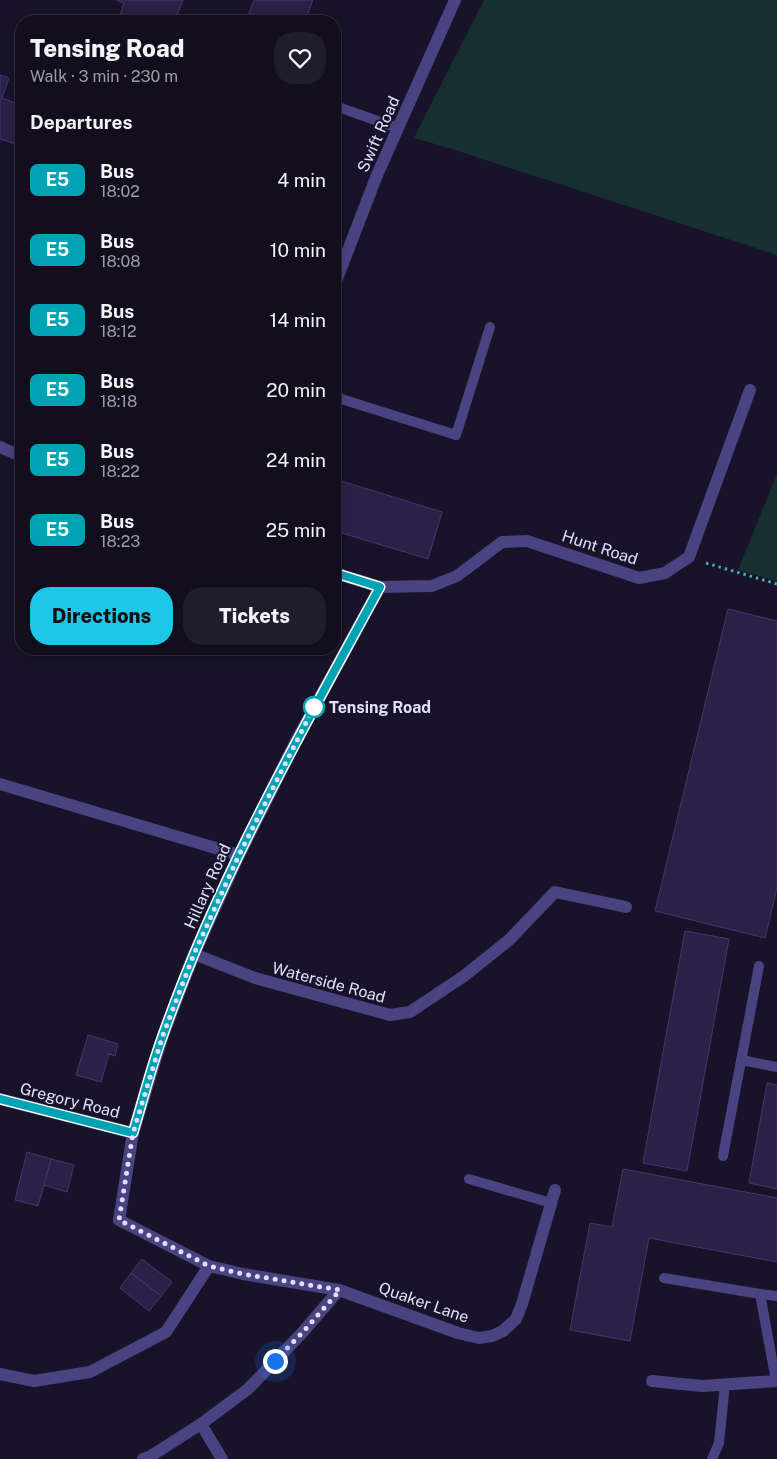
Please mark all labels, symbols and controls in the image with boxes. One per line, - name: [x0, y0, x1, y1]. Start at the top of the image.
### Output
- button: heart: [274, 32, 326, 84]
- text: Tensing Road: [30, 34, 184, 62]
- text: Walk · 3 min · 230 m: [30, 67, 178, 86]
- street label: Swift Road: [353, 93, 404, 175]
- text: Departures: [30, 111, 133, 133]
- text: Bus: [100, 160, 134, 182]
- text: E5: [46, 169, 69, 190]
- text: 4 min: [277, 169, 326, 191]
- text: 18:02: [100, 182, 140, 201]
- text: Bus: [100, 230, 134, 252]
- text: E5: [46, 239, 69, 260]
- text: 10 min: [270, 239, 326, 261]
- text: 18:08: [100, 252, 141, 271]
- text: Bus: [100, 300, 134, 322]
- text: E5: [46, 309, 69, 330]
- text: 14 min: [269, 309, 326, 331]
- text: 18:12: [100, 322, 137, 341]
- text: Bus: [100, 370, 134, 392]
- text: E5: [46, 379, 69, 400]
- text: 20 min: [266, 379, 326, 401]
- text: 18:18: [100, 392, 137, 411]
- text: Bus: [100, 440, 134, 462]
- text: E5: [46, 449, 69, 470]
- text: 24 min: [266, 449, 326, 471]
- text: 18:22: [100, 462, 140, 481]
- text: Bus: [100, 510, 134, 532]
- text: E5: [46, 519, 69, 540]
- text: 25 min: [266, 519, 326, 541]
- street label: Hunt Road: [560, 526, 640, 569]
- text: 18:23: [100, 532, 140, 551]
- button: Directions: [30, 587, 173, 645]
- button: Tickets: [183, 587, 326, 645]
- marker: Tensing Road: [303, 696, 325, 718]
- place label: Tensing Road: [329, 698, 431, 717]
- street label: Hillary Road: [180, 841, 235, 932]
- street label: Waterside Road: [270, 958, 388, 1007]
- street label: Gregory Road: [18, 1079, 122, 1122]
- street label: Quaker Lane: [376, 1278, 471, 1327]
- your location: [263, 1349, 288, 1374]

